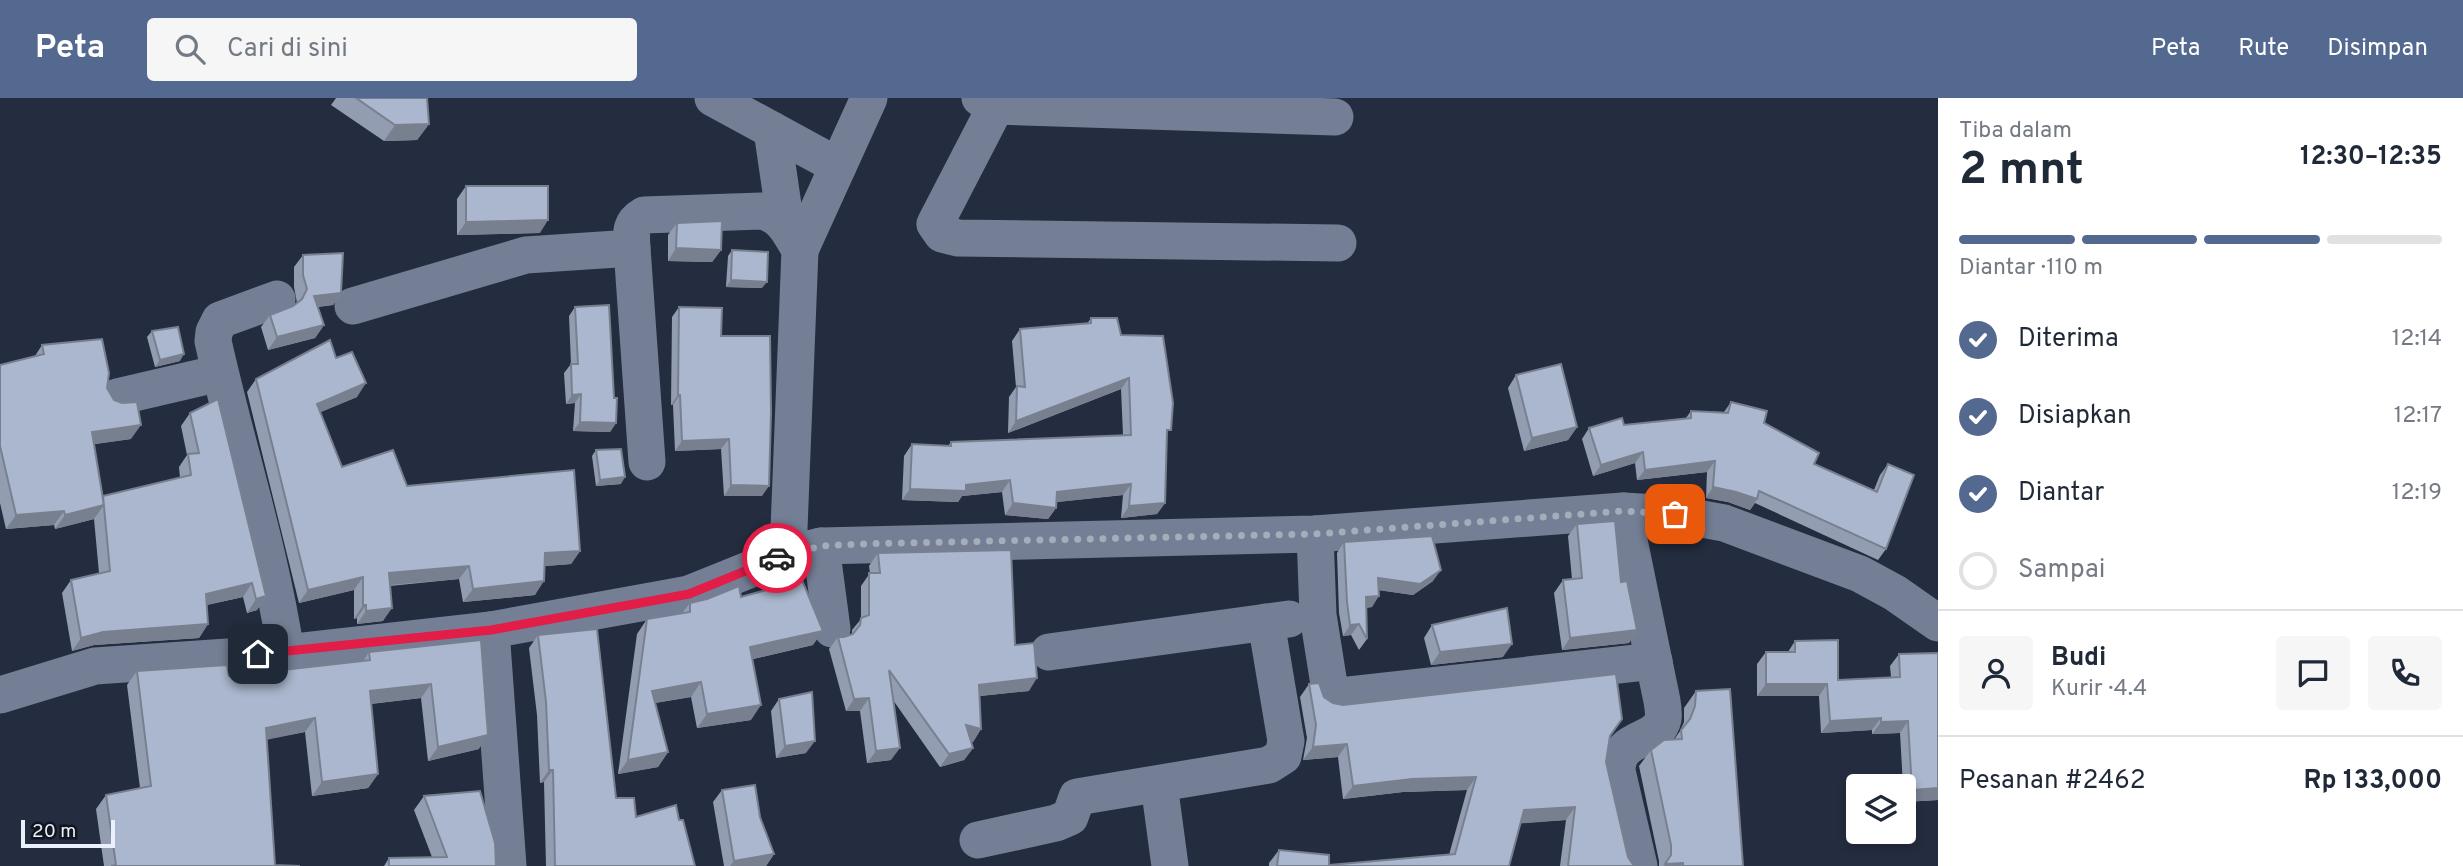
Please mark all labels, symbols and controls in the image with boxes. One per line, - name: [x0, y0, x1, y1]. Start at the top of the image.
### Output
- search box: [147, 18, 637, 81]
- text: Peta: [35, 28, 105, 70]
- icon: search: [171, 30, 209, 68]
- text: Cari di sini: [227, 33, 348, 66]
- text: Peta: [2151, 34, 2200, 64]
- text: Rute: [2238, 34, 2289, 64]
- text: Disimpan: [2327, 34, 2428, 64]
- text: Tiba dalam: [1959, 117, 2072, 146]
- text: 12:30–12:35: [2300, 141, 2442, 174]
- text: 2 mnt: [1959, 142, 2084, 201]
- text: Diantar · 110 m: [1959, 254, 2103, 283]
- icon: check: [1959, 321, 1997, 359]
- text: Diterima: [2018, 323, 2119, 356]
- text: 12:14: [2392, 325, 2442, 354]
- icon: check: [1959, 398, 1997, 436]
- text: Disiapkan: [2018, 400, 2132, 433]
- text: 12:17: [2394, 402, 2442, 431]
- icon: check: [1959, 475, 1997, 513]
- text: Diantar: [2018, 477, 2104, 510]
- text: 12:19: [2392, 479, 2442, 508]
- pin: [1645, 484, 1705, 544]
- icon: bag: [1656, 495, 1694, 533]
- courier: [742, 523, 812, 593]
- icon: car: [758, 539, 796, 577]
- text: Sampai: [2018, 554, 2105, 587]
- pin: [228, 624, 288, 684]
- icon: home: [239, 635, 277, 673]
- button: person: [1959, 636, 2033, 710]
- button: chat: [2276, 636, 2350, 710]
- button: phone: [2368, 636, 2442, 710]
- text: Budi: [2051, 642, 2106, 675]
- text: Kurir · 4.4: [2051, 675, 2147, 704]
- text: Pesanan #2462: [1959, 765, 2146, 798]
- text: Rp 133,000: [2304, 765, 2442, 798]
- map controls: [1846, 774, 1916, 844]
- button: layers: [1846, 774, 1916, 844]
- scale bar: [21, 817, 116, 849]
- text: 20 m: [32, 820, 76, 844]

